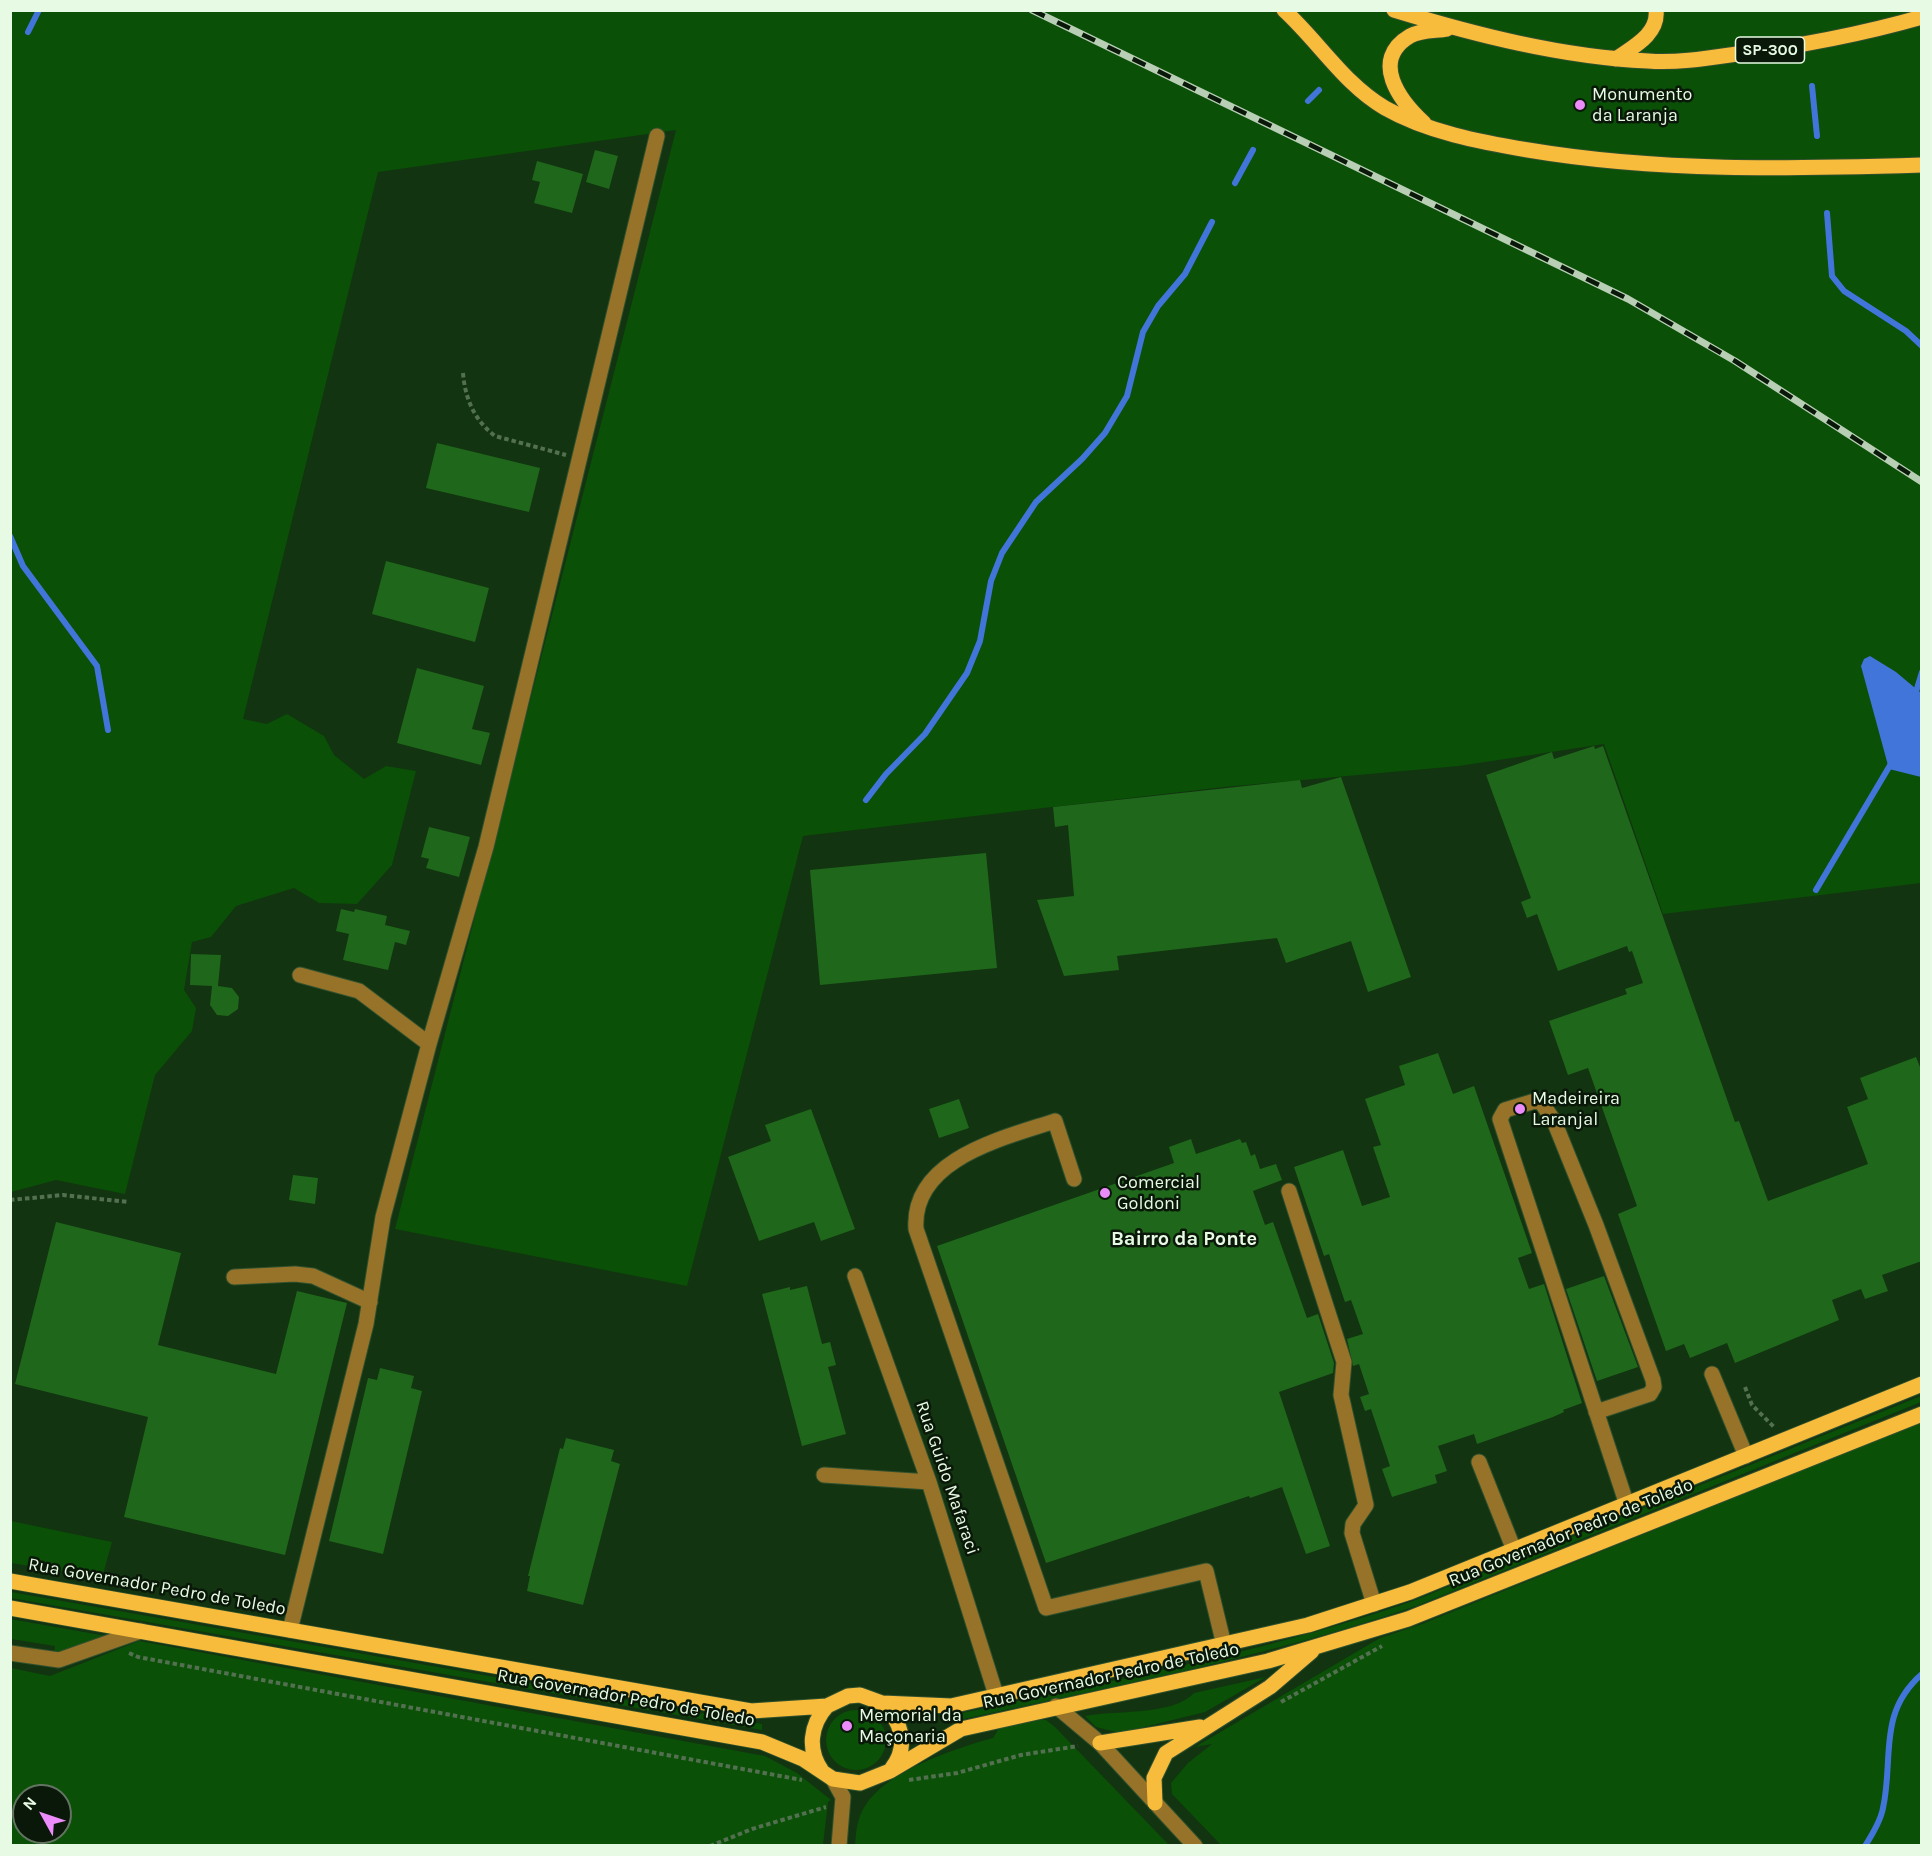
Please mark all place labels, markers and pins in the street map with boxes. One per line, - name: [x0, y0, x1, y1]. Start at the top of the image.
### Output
- place label: Monumento da Laranja: [1592, 84, 1692, 127]
- marker: Monumento da Laranja: [1573, 98, 1587, 112]
- place label: Madeireira Laranjal: [1532, 1088, 1620, 1130]
- marker: Madeireira Laranjal: [1513, 1102, 1527, 1116]
- place label: Comercial Goldoni: [1117, 1172, 1200, 1214]
- marker: Comercial Goldoni: [1098, 1186, 1112, 1200]
- place label: Memorial da Maçonaria: [859, 1705, 962, 1748]
- marker: Memorial da Maçonaria: [840, 1719, 854, 1733]

